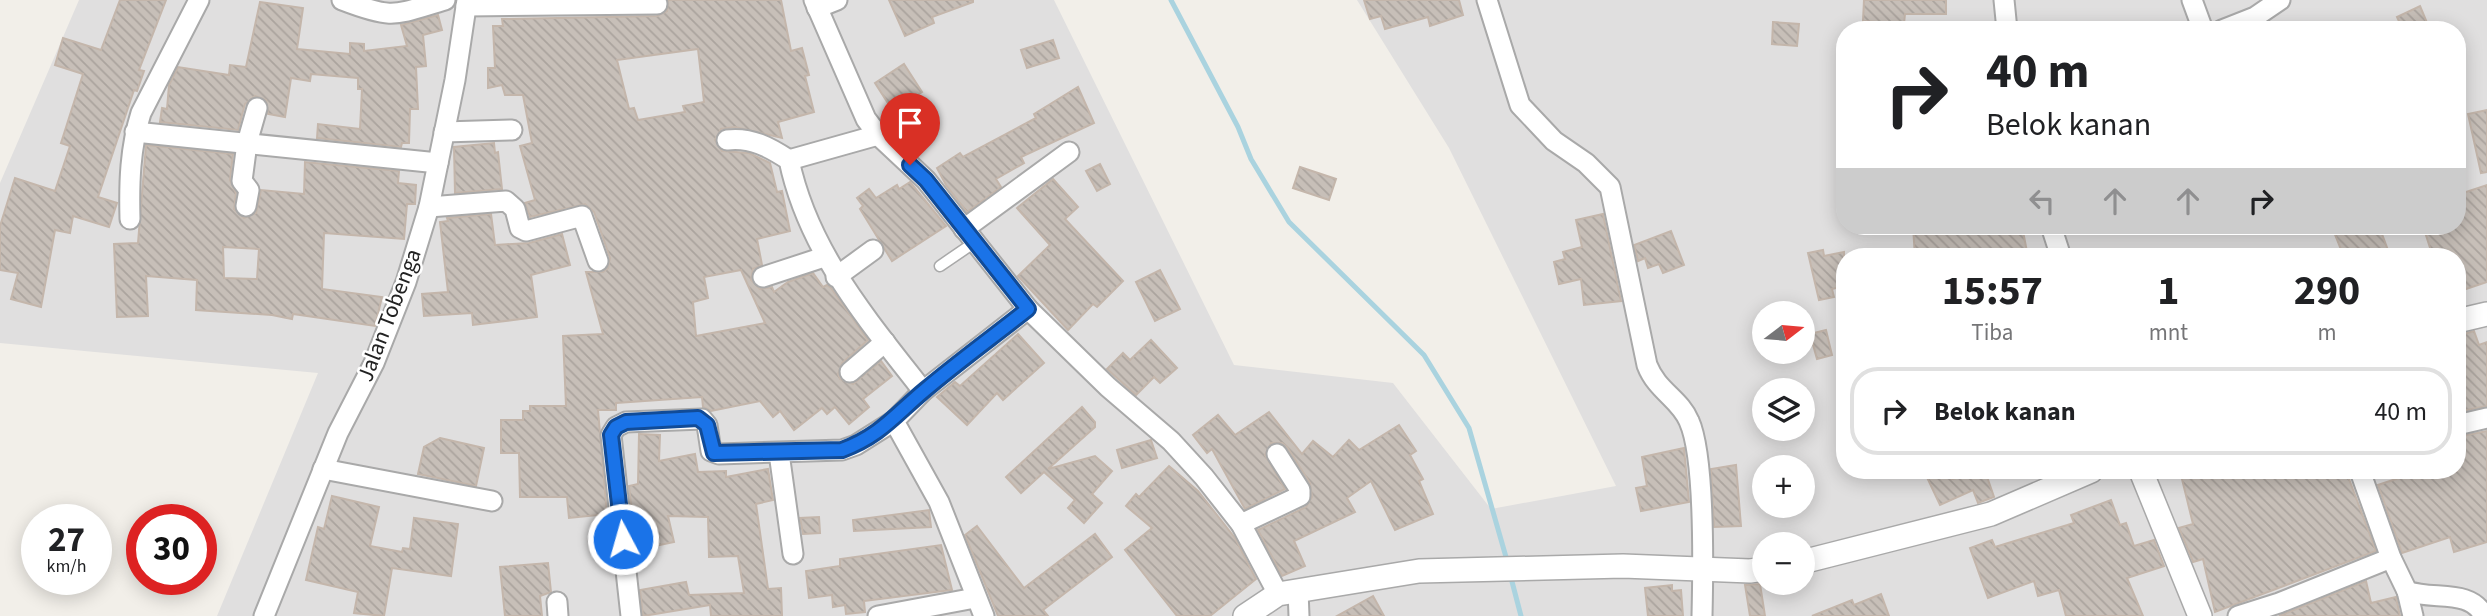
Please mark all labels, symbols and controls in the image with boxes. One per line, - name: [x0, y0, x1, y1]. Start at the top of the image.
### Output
- text: 40 m: [1986, 37, 2090, 107]
- icon: right: [1871, 49, 1962, 140]
- pin: [880, 93, 940, 165]
- text: Belok kanan: [1986, 102, 2151, 148]
- icon: arrive: [891, 104, 929, 142]
- icon: left: [2023, 182, 2061, 220]
- icon: ahead: [2096, 182, 2134, 220]
- icon: ahead: [2169, 182, 2207, 220]
- icon: right: [2242, 182, 2280, 220]
- street label: Jalan Tobenga: [349, 244, 429, 386]
- text: 15:57: [1942, 261, 2043, 321]
- text: 1: [2157, 261, 2179, 321]
- text: 290: [2294, 261, 2360, 321]
- north arrow: [1752, 301, 1815, 364]
- map controls: [1752, 301, 1815, 595]
- text: Tiba: [1971, 316, 2013, 349]
- text: mnt: [2149, 316, 2188, 349]
- text: m: [2317, 316, 2337, 349]
- button: layers: [1752, 378, 1815, 441]
- icon: right: [1875, 392, 1913, 430]
- text: Belok kanan: [1934, 393, 2076, 430]
- text: 40 m: [2374, 393, 2427, 430]
- button: +: [1752, 455, 1815, 518]
- position arrow: [586, 502, 660, 576]
- speed limit sign: 30: [126, 504, 217, 595]
- text: 27: [48, 515, 85, 565]
- button: −: [1752, 532, 1815, 595]
- text: km/h: [47, 554, 86, 579]

